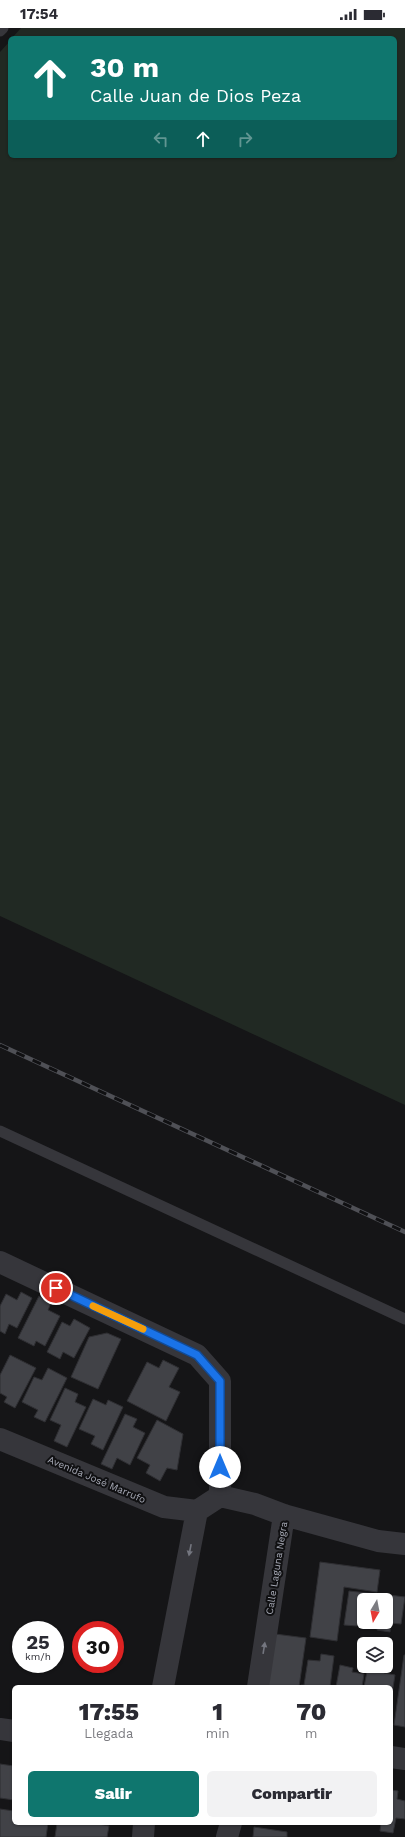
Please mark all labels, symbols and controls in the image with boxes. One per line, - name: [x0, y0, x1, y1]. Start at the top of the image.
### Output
- text: 17:54: [20, 5, 58, 23]
- text: 30 m: [90, 51, 159, 84]
- icon: ahead: [24, 52, 76, 104]
- text: Calle Juan de Dios Peza: [90, 85, 301, 106]
- icon: left: [150, 128, 172, 150]
- icon: ahead: [192, 128, 214, 150]
- icon: right: [234, 128, 256, 150]
- pin: [39, 1271, 73, 1305]
- icon: arrive: [45, 1277, 67, 1299]
- position arrow: [199, 1446, 241, 1488]
- street label: Avenida José Marrufo: [46, 1454, 147, 1505]
- street label: Calle Laguna Negra: [264, 1520, 289, 1615]
- one-way arrow: [187, 1544, 193, 1556]
- north arrow: [357, 1593, 393, 1629]
- map controls: [357, 1593, 393, 1673]
- speed limit sign: 30: [72, 1621, 124, 1673]
- text: 25: [26, 1630, 50, 1654]
- button: layers: [357, 1637, 393, 1673]
- one-way arrow: [261, 1642, 267, 1655]
- text: km/h: [25, 1651, 51, 1662]
- text: 17:55: [79, 1698, 139, 1726]
- text: 1: [212, 1698, 223, 1726]
- text: 70: [296, 1698, 326, 1726]
- text: Llegada: [84, 1726, 133, 1741]
- text: min: [206, 1726, 230, 1741]
- text: m: [305, 1726, 318, 1741]
- button: Salir: [28, 1771, 199, 1817]
- button: Compartir: [207, 1771, 377, 1817]

